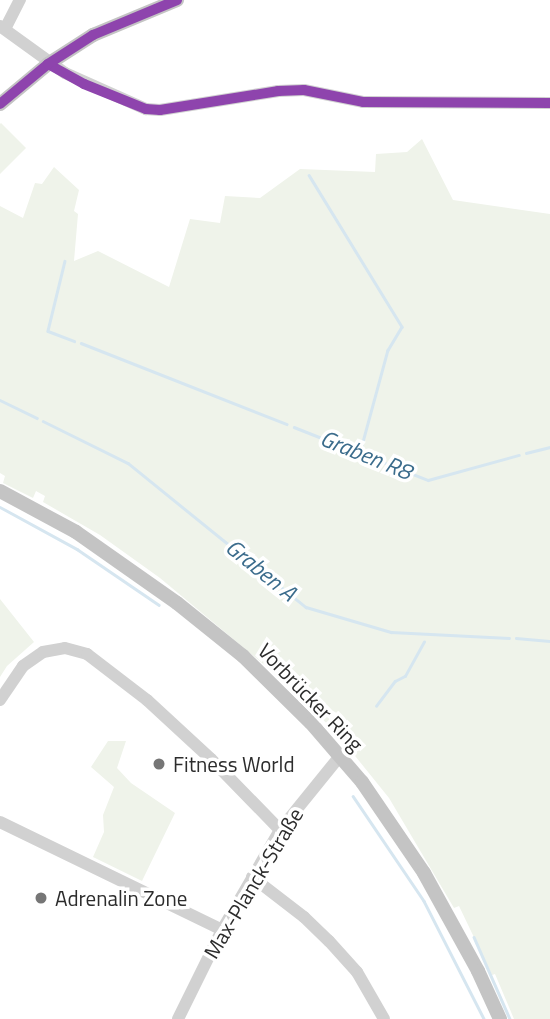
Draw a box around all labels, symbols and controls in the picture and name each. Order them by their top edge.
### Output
water label: Graben R8 [316,424,416,486]
water label: Graben A [220,533,302,607]
street label: Vorbrücker Ring [253,638,369,756]
place label: Fitness World [173,751,295,777]
marker: Fitness World [151,756,167,772]
street label: Max-Planck-Straße [198,803,308,963]
place label: Adrenalin Zone [55,885,187,911]
marker: Adrenalin Zone [33,890,49,906]

